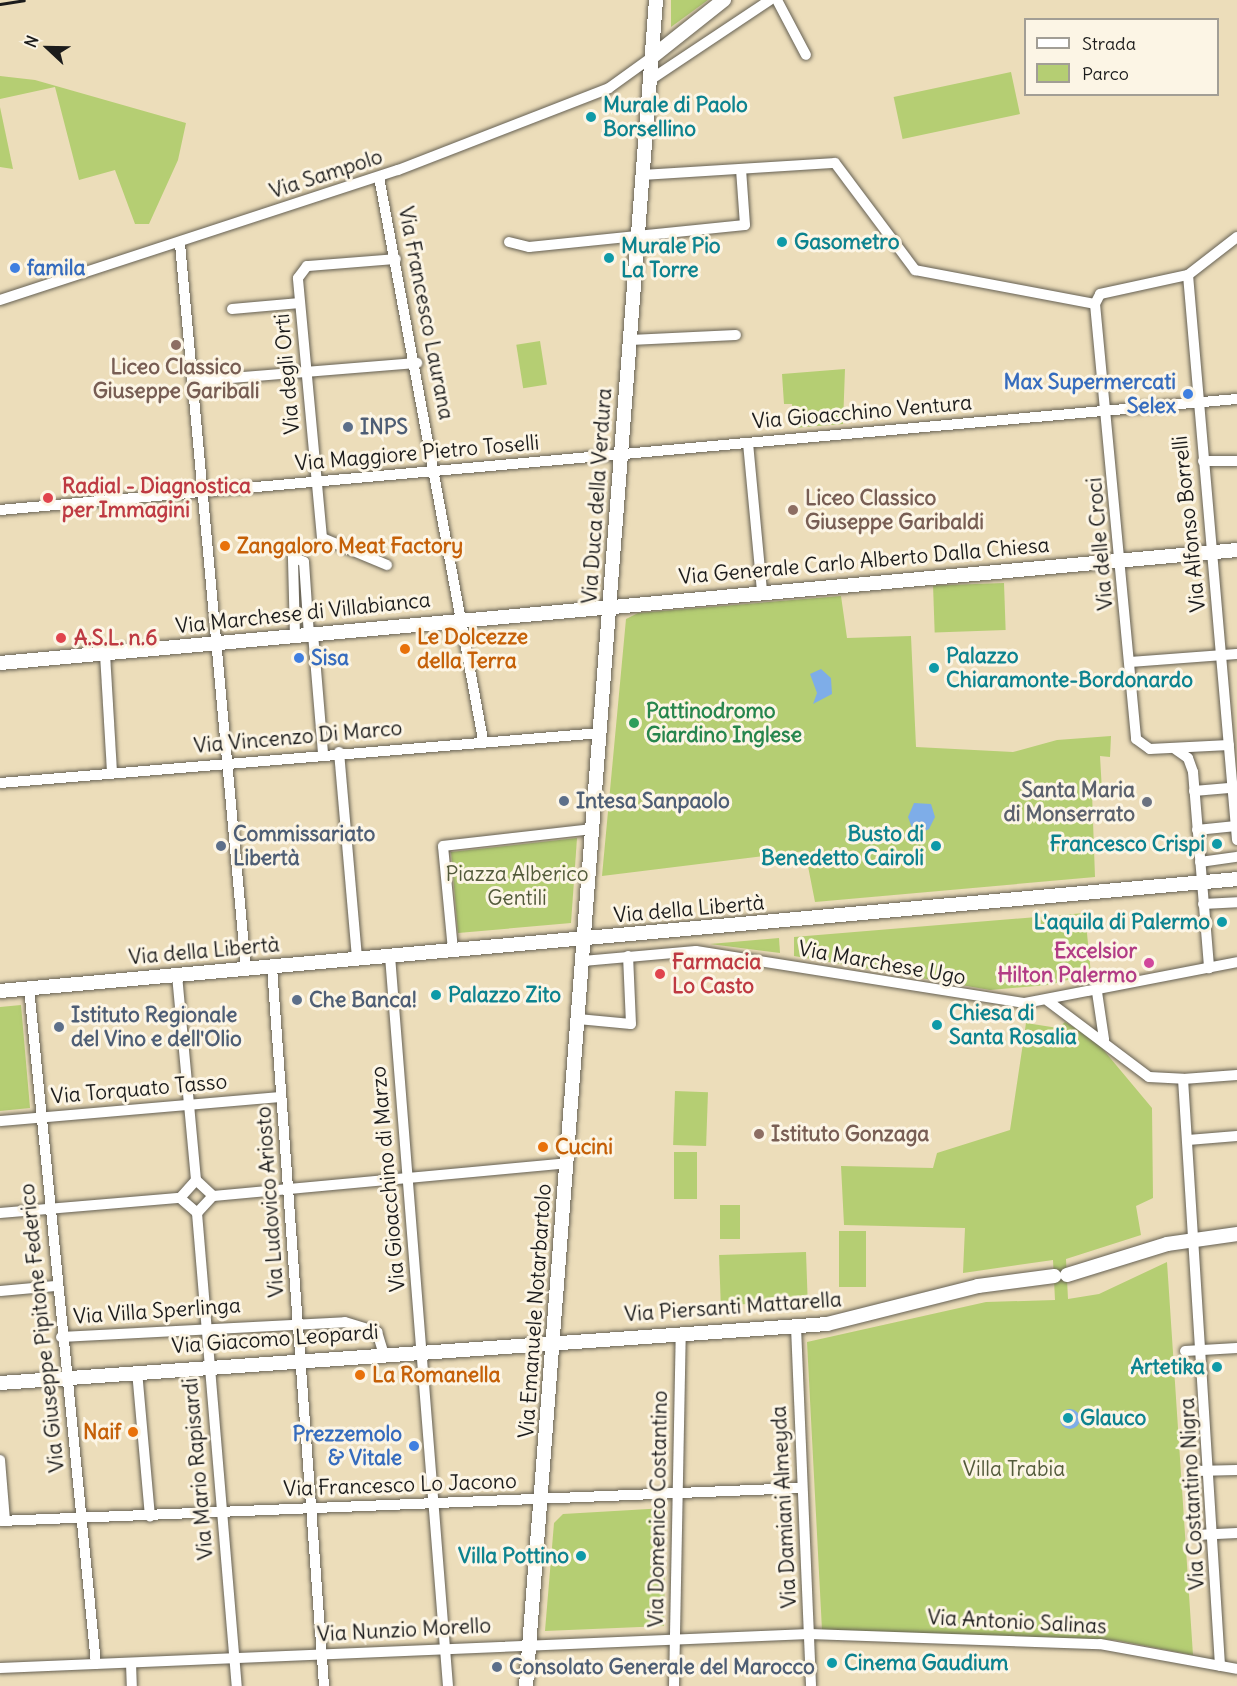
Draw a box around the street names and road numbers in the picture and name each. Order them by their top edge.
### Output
street label: Via Sampolo [266,144,386,204]
street label: Via Francesco Laurana [393,204,459,422]
street label: Via degli Orti [269,313,305,435]
street label: Via Duca della Verdura [577,387,617,605]
street label: Via Gioacchino Ventura [751,390,973,434]
street label: Via Maggiore Pietro Toselli [294,430,540,476]
street label: Via Alfonso Borrelli [1167,434,1211,614]
street label: Via delle Croci [1082,476,1118,612]
street label: Via Generale Carlo Alberto Dalla Chiesa [678,532,1050,590]
street label: Via Marchese di Villabianca [174,587,432,639]
street label: Via Vincenzo Di Marco [193,715,403,759]
street label: Via della Libertà [612,890,766,928]
street label: Via della Libertà [127,932,281,970]
street label: Via Marchese Ugo [796,936,968,990]
street label: Via Gioacchino di Marzo [366,1065,410,1293]
street label: Via Torquato Tasso [50,1069,228,1109]
street label: Via Ludovico Ariosto [251,1106,289,1298]
street label: Via Giuseppe Pipitone Federico [14,1182,70,1474]
street label: Via Emanuele Notarbartolo [514,1183,556,1439]
street label: Via Piersanti Mattarella [623,1287,843,1327]
street label: Via Villa Sperlinga [72,1293,242,1329]
street label: Via Giacomo Leopardi [171,1319,379,1359]
street label: Via Mario Rapisardi [177,1377,219,1561]
street label: Via Domenico Costantino [643,1390,673,1628]
street label: Via Costantino Nigra [1174,1397,1210,1591]
street label: Via Damiani Almeyda [766,1405,802,1609]
street label: Via Francesco Lo Jacono [283,1468,517,1502]
street label: Via Antonio Salinas [927,1605,1107,1639]
street label: Via Nunzio Morello [316,1613,492,1647]

